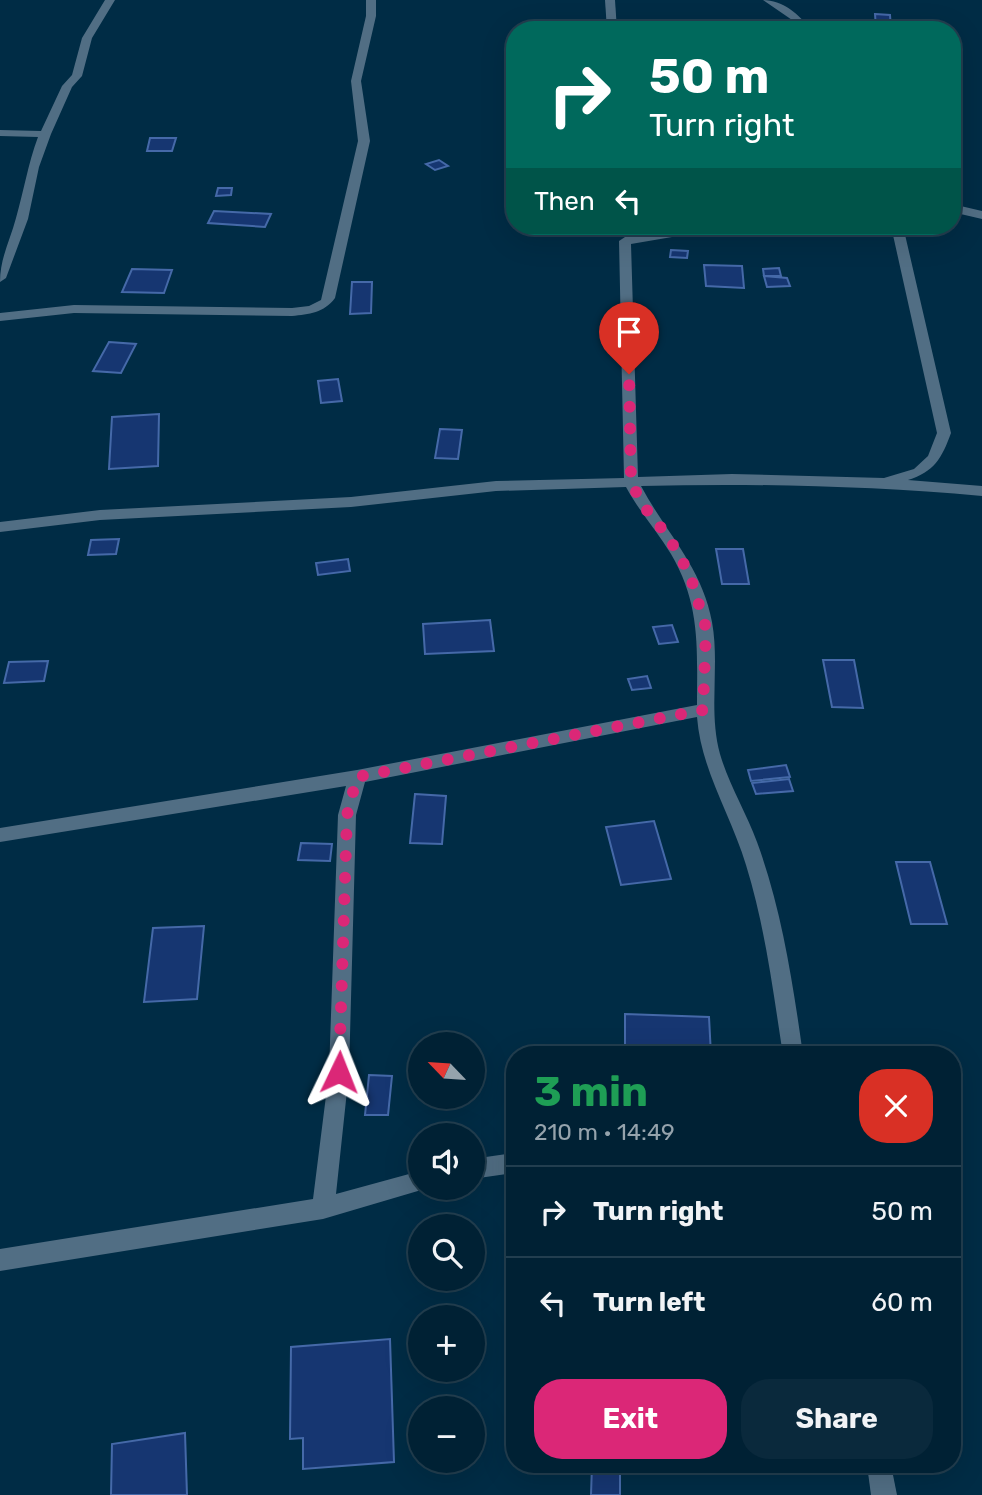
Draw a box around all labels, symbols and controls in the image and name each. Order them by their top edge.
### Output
text: 50 m [649,47,769,105]
icon: right [534,49,625,140]
text: Turn right [649,106,794,144]
icon: left [609,182,647,220]
text: Then [534,186,595,217]
pin [599,302,659,374]
icon: arrive [610,313,648,351]
north arrow [408,1032,485,1110]
map controls [408,1032,485,1473]
position arrow [302,1035,376,1109]
text: 3 min [534,1067,648,1117]
button: close [859,1069,933,1143]
text: 210 m · 14:49 [534,1118,675,1146]
button: sound [408,1123,485,1200]
icon: right [534,1193,572,1231]
text: Turn right [593,1196,723,1227]
text: 50 m [872,1196,933,1227]
button: search [408,1214,485,1291]
icon: left [534,1284,572,1322]
text: Turn left [593,1287,705,1318]
text: 60 m [871,1287,933,1318]
button: + [408,1305,485,1382]
button: Exit [534,1379,727,1459]
button: Share [741,1379,933,1459]
button: − [408,1396,485,1473]

